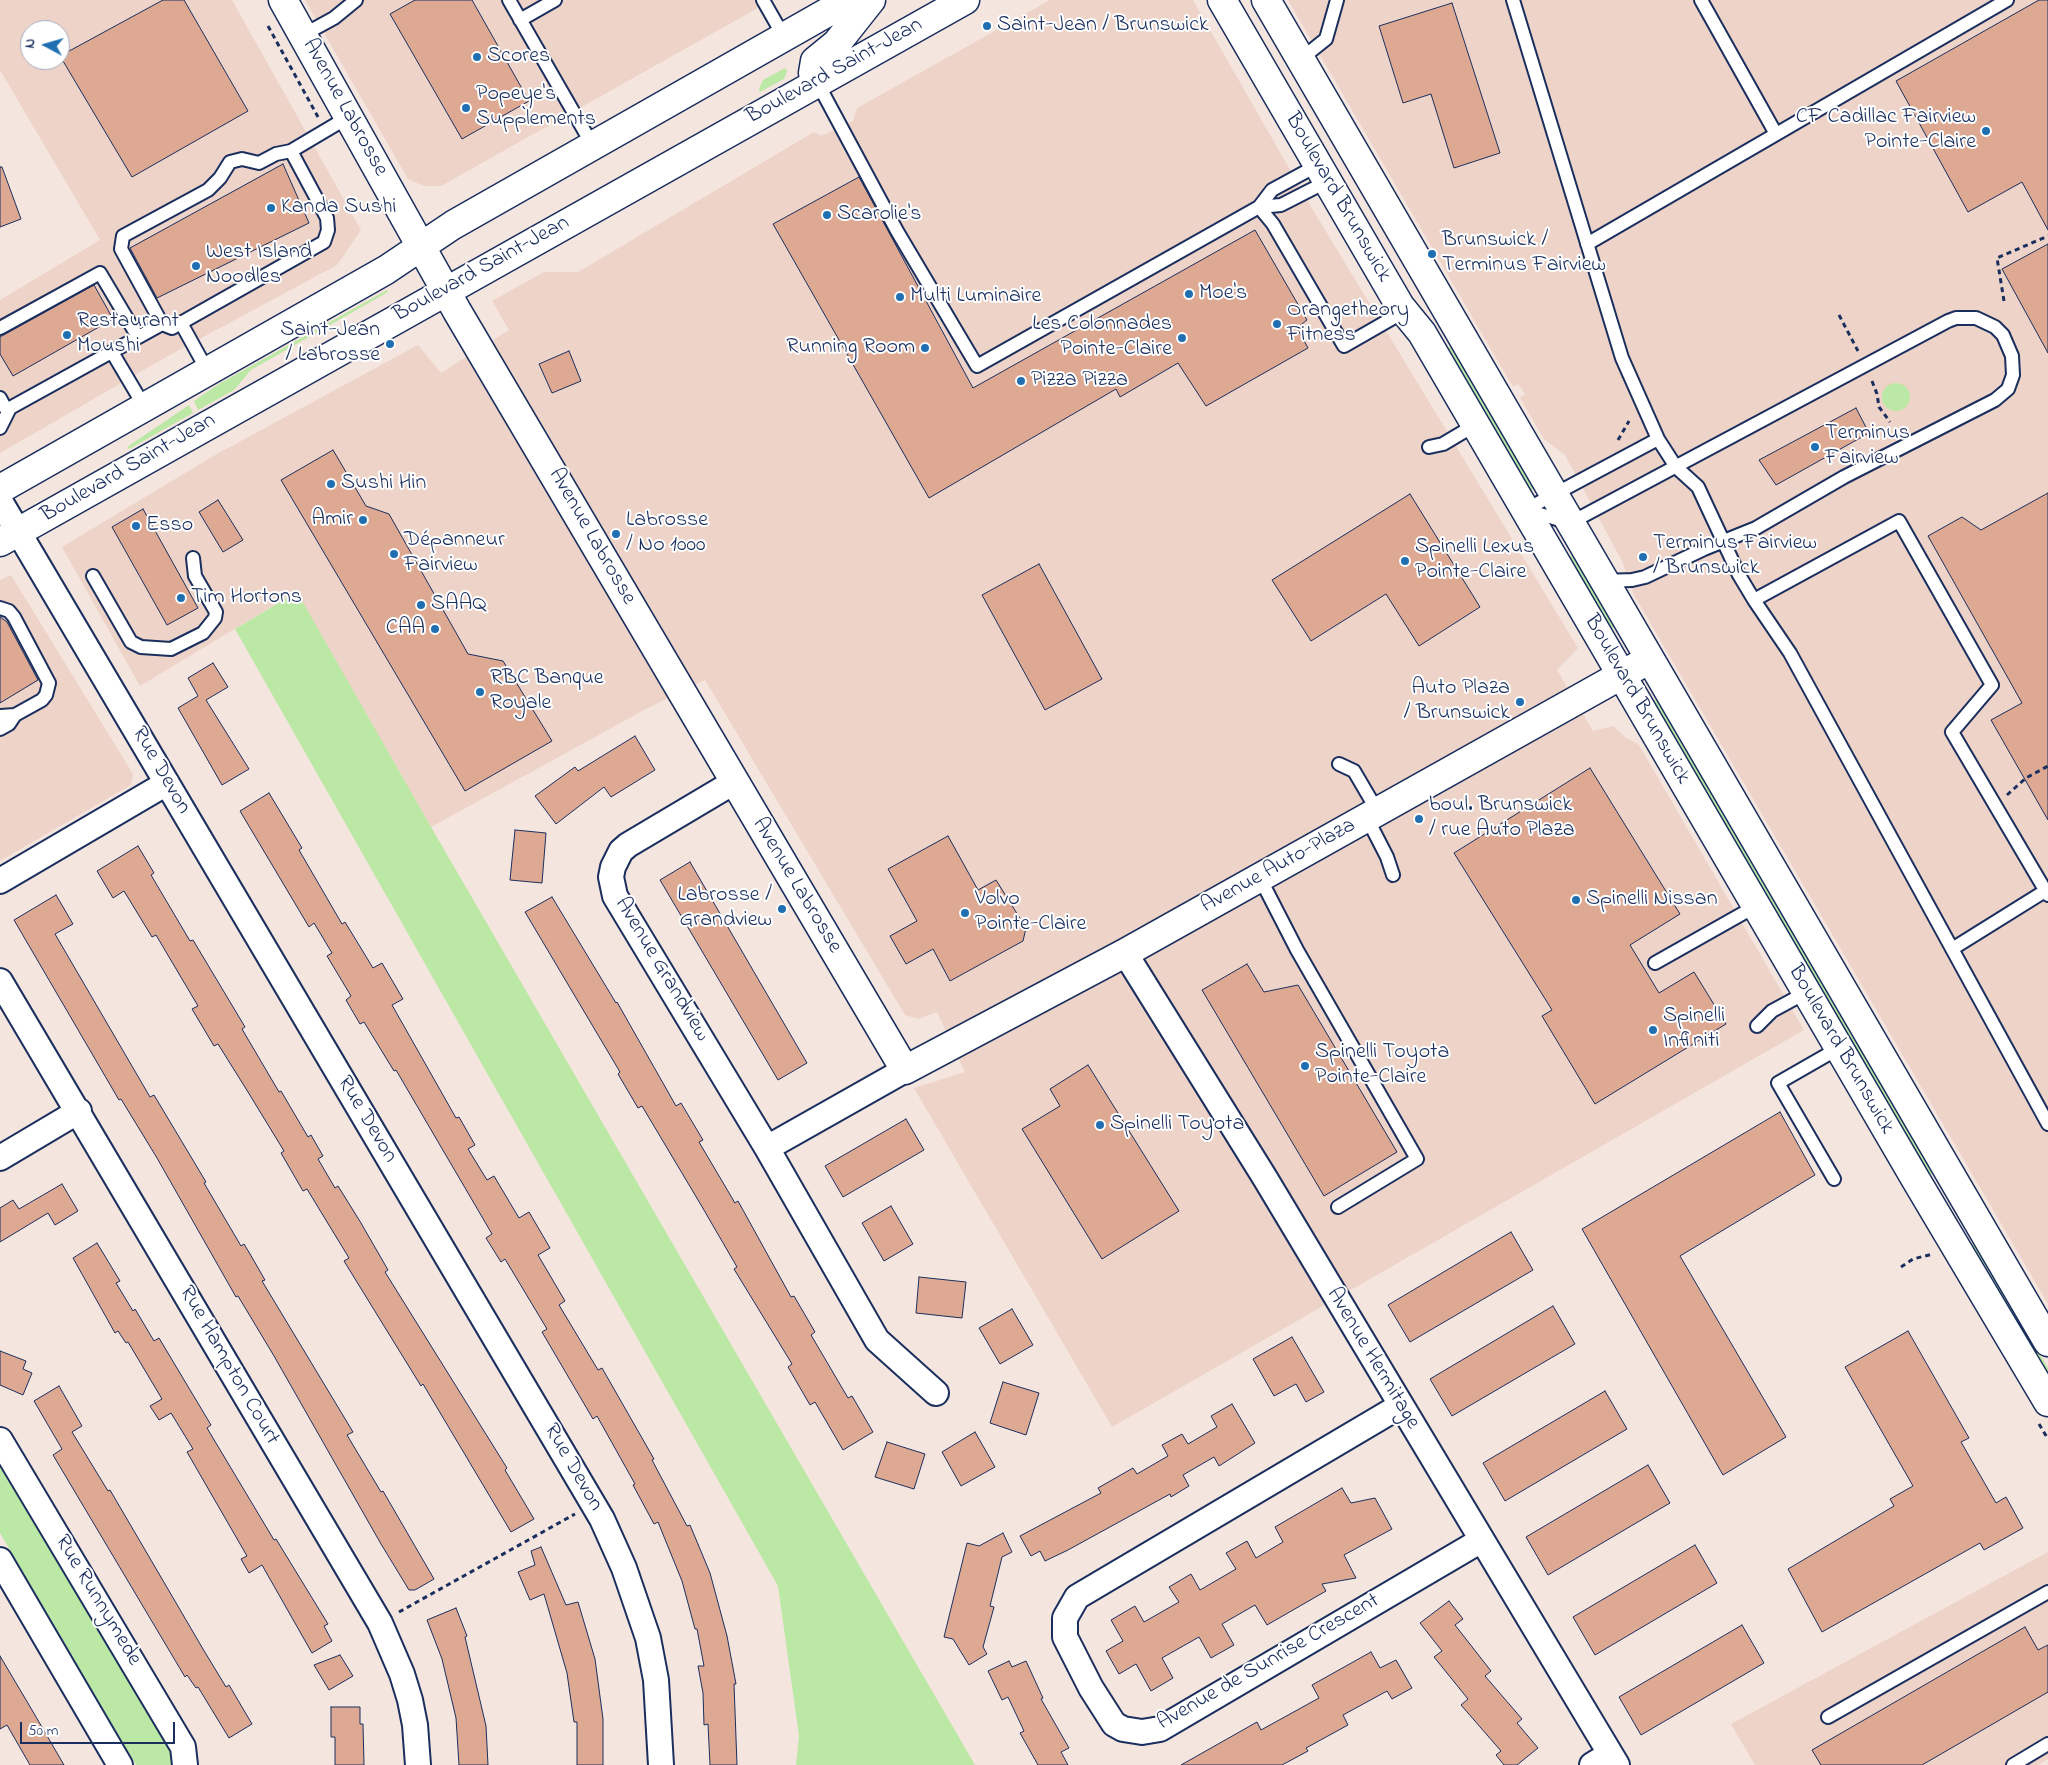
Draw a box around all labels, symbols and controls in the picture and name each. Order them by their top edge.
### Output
street label: Boulevard Saint-Jean [742,13,928,131]
place label: Saint-Jean / Brunswick [997,13,1209,39]
north arrow [20,20,70,70]
marker: Saint-Jean / Brunswick [981,20,993,32]
street label: Avenue Labrosse [295,35,393,181]
text: N [20,38,42,49]
place label: Scores [487,44,550,70]
marker: Scores [471,51,483,63]
place label: Popeye's Supplements [476,82,596,134]
marker: Popeye's Supplements [460,102,472,114]
place label: CF Cadillac Fairview Pointe-Claire [1796,105,1976,156]
street label: Boulevard Brunswick [1278,109,1396,287]
marker: CF Cadillac Fairview Pointe-Claire [1980,125,1992,137]
place label: Kanda Sushi [281,195,396,221]
marker: Kanda Sushi [265,202,277,214]
place label: Scarolie's [837,202,921,228]
marker: Scarolie's [821,209,833,221]
street label: Boulevard Saint-Jean [389,211,575,329]
place label: Brunswick / Terminus Fairview [1442,228,1606,280]
place label: West Island Noodles [206,240,312,292]
marker: Brunswick / Terminus Fairview [1426,248,1438,260]
marker: West Island Noodles [190,260,202,272]
place label: Moe's [1199,281,1247,307]
place label: Multi Luminaire [910,284,1041,310]
marker: Moe's [1183,288,1195,300]
marker: Multi Luminaire [894,291,906,303]
place label: Orangetheory Fitness [1287,298,1409,350]
place label: Restaurant Moushi [77,309,179,361]
place label: Les Colonnades Pointe-Claire [1032,312,1172,364]
place label: Saint-Jean / Labrosse [280,318,380,370]
marker: Orangetheory Fitness [1271,318,1283,330]
marker: Restaurant Moushi [61,329,73,341]
marker: Les Colonnades Pointe-Claire [1176,332,1188,344]
place label: Running Room [786,335,915,361]
marker: Saint-Jean / Labrosse [384,338,396,350]
marker: Running Room [919,342,931,354]
place label: Pizza Pizza [1031,368,1128,394]
marker: Pizza Pizza [1015,375,1027,387]
street label: Boulevard Saint-Jean [37,408,221,530]
place label: Terminus Fairview [1825,421,1910,472]
marker: Terminus Fairview [1809,441,1821,453]
street label: Avenue Labrosse [541,464,641,610]
place label: Sushi Hin [341,471,426,497]
marker: Sushi Hin [325,478,337,490]
place label: Amir [312,507,353,533]
place label: Labrosse / No 1000 [626,508,708,560]
place label: Esso [146,513,193,539]
marker: Amir [357,514,369,526]
marker: Esso [130,520,142,532]
place label: Dépanneur Fairview [404,528,505,580]
marker: Labrosse / No 1000 [610,528,622,540]
place label: Terminus Fairview / Brunswick [1653,531,1817,582]
place label: Spinelli Lexus Pointe-Claire [1415,535,1534,586]
marker: Dépanneur Fairview [388,548,400,560]
marker: Terminus Fairview / Brunswick [1637,551,1649,563]
marker: Spinelli Lexus Pointe-Claire [1399,555,1411,567]
place label: Tim Hortons [191,585,302,611]
marker: Tim Hortons [175,592,187,604]
place label: SAAQ [431,592,486,618]
marker: SAAQ [415,599,427,611]
street label: Boulevard Brunswick [1577,611,1695,789]
place label: CAA [386,616,425,642]
marker: CAA [429,623,441,635]
place label: RBC Banque Royale [490,666,604,718]
place label: Auto Plaza / Brunswick [1404,676,1510,728]
marker: RBC Banque Royale [474,686,486,698]
marker: Auto Plaza / Brunswick [1514,696,1526,708]
street label: Rue Devon [124,722,196,820]
place label: boul. Brunswick / rue Auto Plaza [1429,793,1575,844]
street label: Avenue Labrosse [745,813,847,959]
marker: boul. Brunswick / rue Auto Plaza [1413,813,1425,825]
street label: Avenue Auto-Plaza [1197,814,1361,920]
place label: Labrosse / Grandview [678,883,772,934]
place label: Volvo Pointe-Claire [975,887,1086,938]
place label: Spinelli Nissan [1586,887,1718,913]
street label: Avenue Grandview [608,893,714,1047]
marker: Spinelli Nissan [1570,894,1582,906]
marker: Labrosse / Grandview [776,903,788,915]
marker: Volvo Pointe-Claire [959,907,971,919]
street label: Boulevard Brunswick [1781,961,1899,1139]
place label: Spinelli Infiniti [1663,1004,1725,1056]
marker: Spinelli Infiniti [1647,1024,1659,1036]
place label: Spinelli Toyota Pointe-Claire [1315,1040,1449,1092]
marker: Spinelli Toyota Pointe-Claire [1299,1060,1311,1072]
street label: Rue Devon [330,1072,402,1168]
place label: Spinelli Toyota [1110,1112,1244,1138]
marker: Spinelli Toyota [1094,1119,1106,1131]
street label: Rue Hampton Court [172,1282,284,1450]
street label: Avenue Hermitage [1319,1283,1425,1435]
street label: Rue Devon [536,1419,608,1517]
street label: Rue Runnymede [48,1531,146,1671]
street label: Avenue de Sunrise Crescent [1153,1589,1385,1737]
scale bar [22,1712,178,1744]
text: 50 m [28,1720,58,1742]

